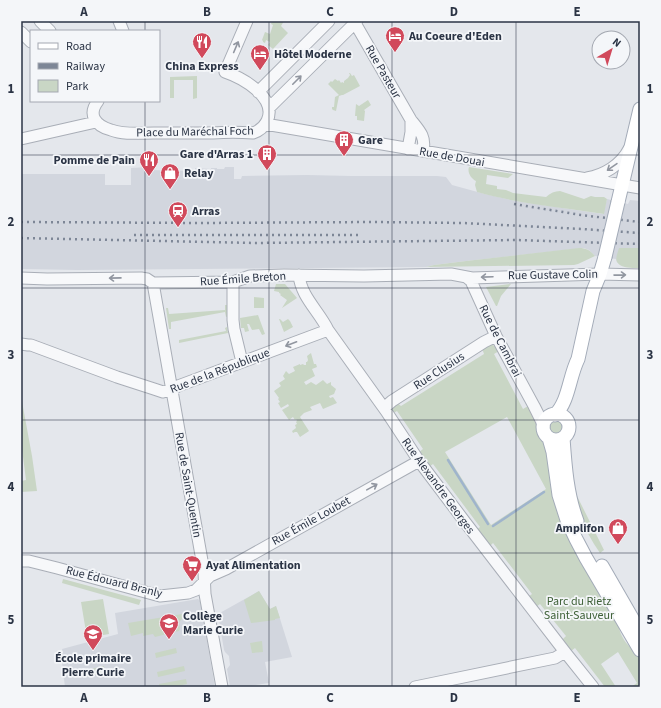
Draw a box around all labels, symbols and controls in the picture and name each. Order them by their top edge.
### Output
text: A [79,3,88,21]
text: B [203,3,211,21]
text: C [326,3,334,21]
text: D [450,3,458,21]
text: E [573,3,581,21]
hotel icon: Au Coeure d'Eden [384,25,406,53]
place label: Au Coeure d'Eden [408,28,502,45]
legend [30,30,160,102]
north arrow [591,30,631,70]
restaurant icon: China Express [191,31,213,59]
text: N [609,34,624,51]
text: Road [66,38,92,55]
one-way arrow [233,41,240,53]
street label: Rue Pasteur [361,42,406,103]
hotel icon: Hôtel Moderne [249,43,271,71]
place label: Hôtel Moderne [274,46,352,63]
text: Railway [66,58,105,75]
place label: China Express [165,58,239,75]
one-way arrow [292,75,302,85]
text: Park [66,78,88,95]
text: 1 [8,80,15,98]
text: 1 [647,80,654,98]
street label: Place du Maréchal Foch [136,122,254,142]
building icon: Gare [333,129,355,157]
place label: Gare [358,132,383,149]
building icon: Gare d'Arras 1 [256,143,278,171]
street label: Rue de Douai [418,143,486,171]
place label: Gare d'Arras 1 [180,146,253,163]
restaurant icon: Pomme de Pain [138,149,160,177]
place label: Pomme de Pain [54,152,135,169]
shop icon: Relay [159,162,181,190]
one-way arrow [607,163,618,171]
place label: Relay [184,165,214,182]
station icon: Arras [167,200,189,228]
place label: Arras [191,203,220,220]
text: 2 [8,213,15,231]
text: 2 [647,213,654,231]
street label: Rue Gustave Colin [508,266,598,284]
street label: Rue Émile Breton [199,268,287,290]
one-way arrow [613,271,626,279]
one-way arrow [481,273,494,281]
one-way arrow [109,274,122,282]
street label: Rue de Cambrai [474,302,526,380]
one-way arrow [285,340,297,348]
street label: Rue de la République [168,344,273,398]
text: 3 [8,346,15,364]
text: 3 [647,346,654,364]
street label: Rue Clusius [410,348,468,394]
street label: Rue de Saint-Quentin [170,431,206,539]
street label: Rue Alexandre Georges [397,435,479,537]
text: 4 [8,478,15,496]
text: 4 [647,478,654,496]
one-way arrow [366,482,378,490]
street label: Rue Émile Loubet [269,492,353,550]
shop icon: Amplifon [607,517,629,545]
place label: Amplifon [555,520,604,537]
supermarket icon: Ayat Alimentation [181,554,203,582]
place label: Ayat Alimentation [205,557,301,574]
street label: Rue Édouard Branly [64,562,164,602]
park label: Parc du Rietz Saint-Sauveur [544,593,615,624]
place label: Collège Marie Curie [183,608,243,639]
text: 5 [8,611,15,629]
text: 5 [647,611,654,629]
school or university icon: Collège Marie Curie [158,612,180,640]
school or university icon: École primaire Pierre Curie [82,623,104,651]
place label: École primaire Pierre Curie [55,650,131,681]
text: A [79,689,88,707]
text: B [203,689,211,707]
text: C [326,689,334,707]
text: D [450,689,458,707]
text: E [573,689,581,707]

